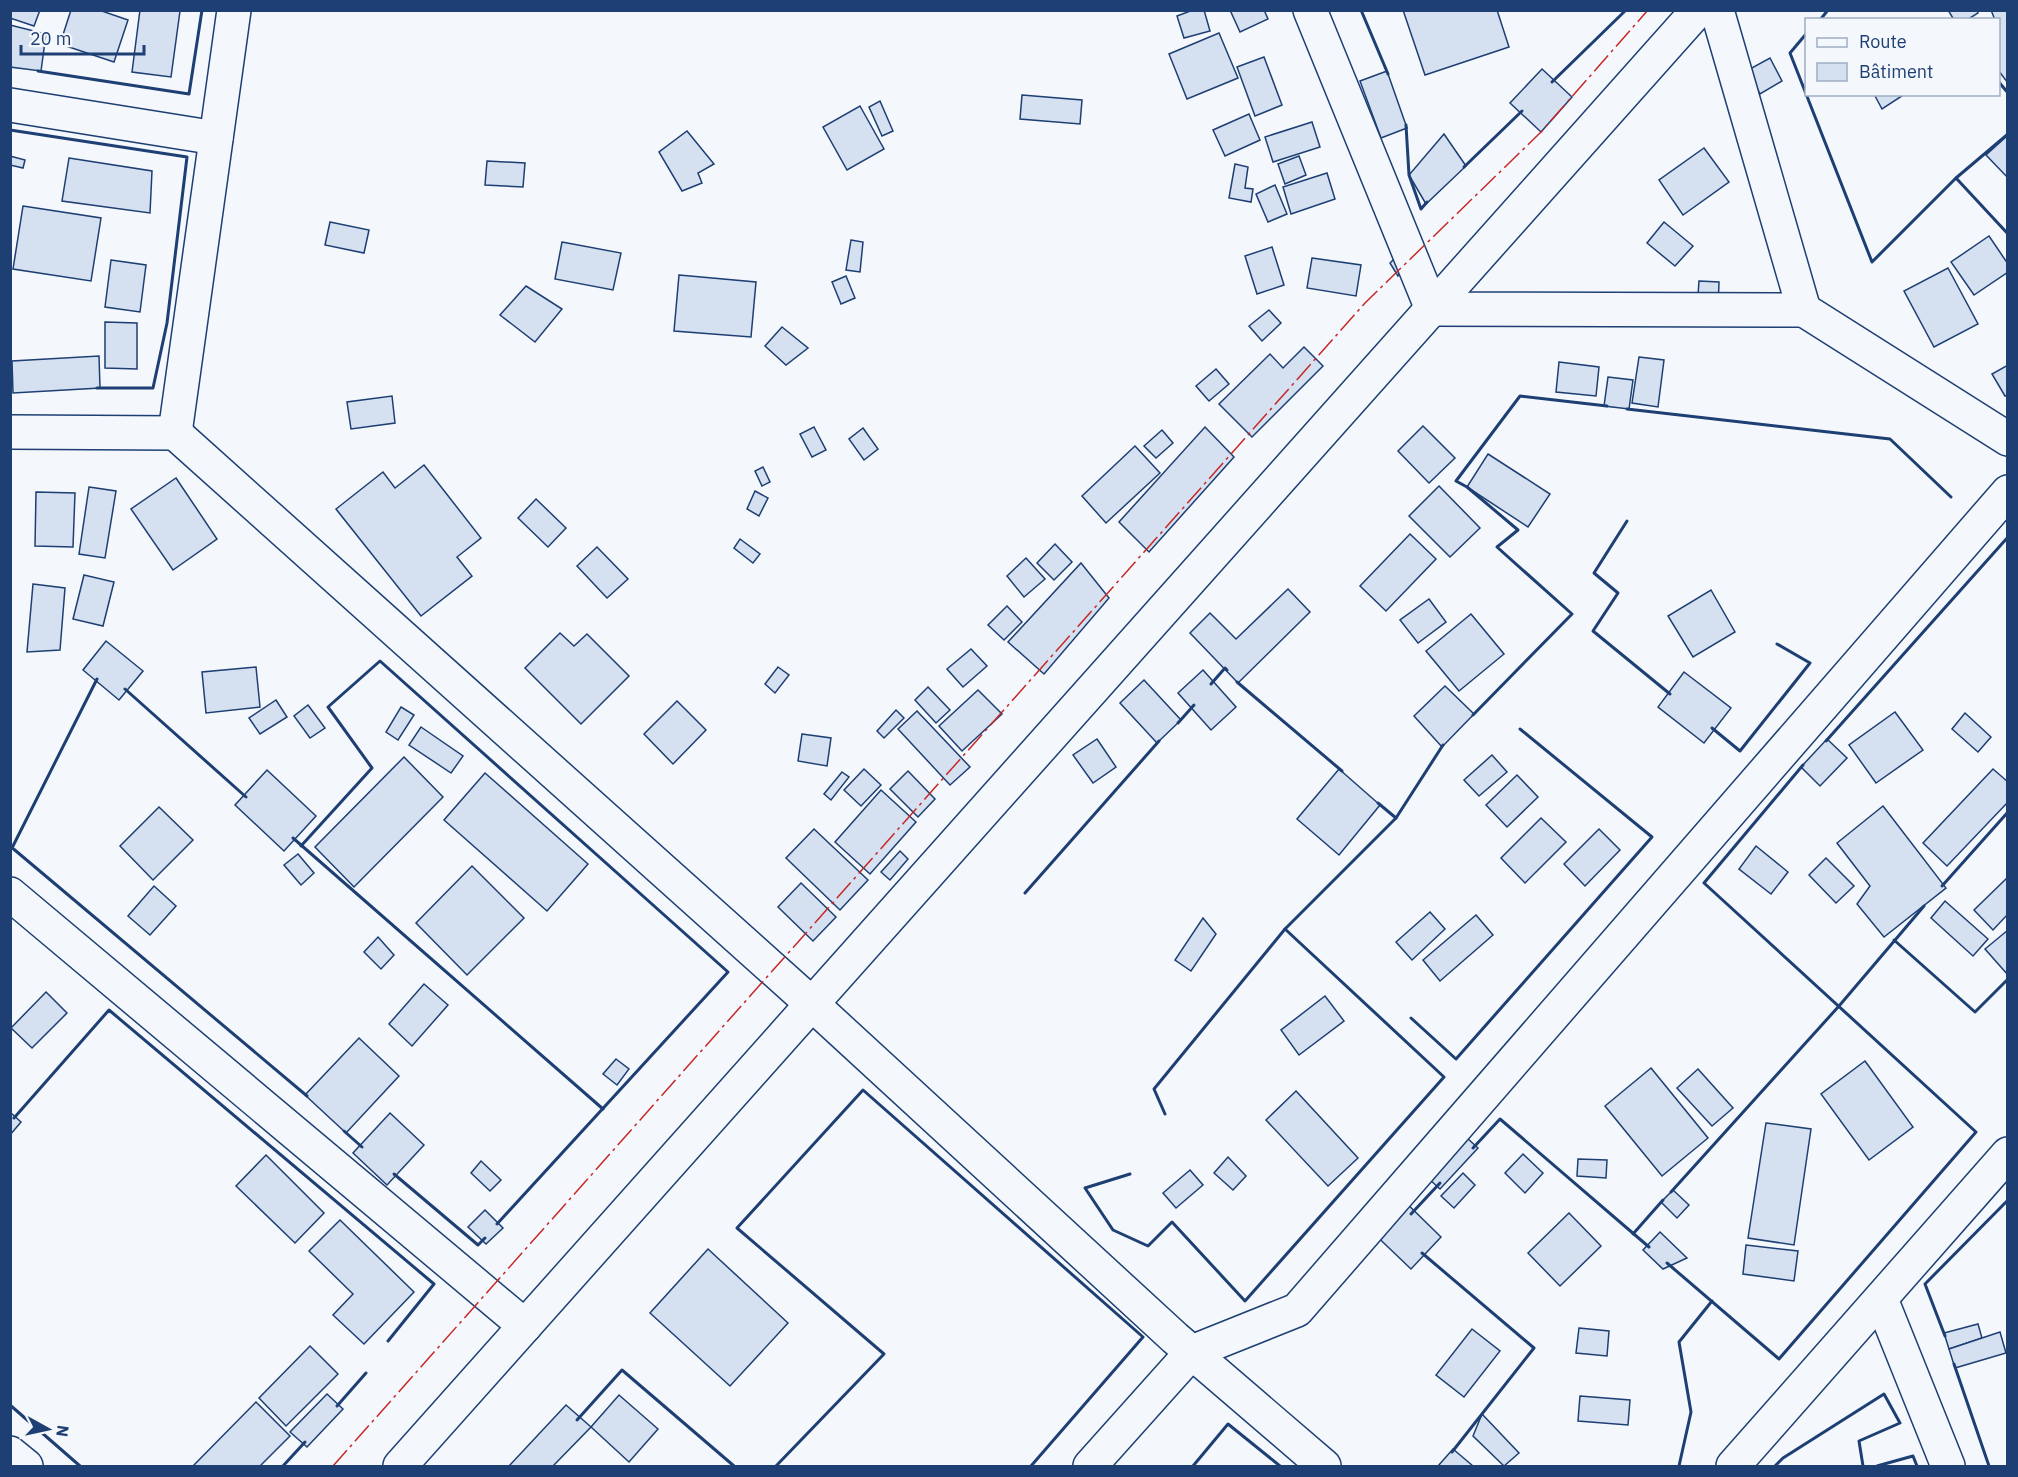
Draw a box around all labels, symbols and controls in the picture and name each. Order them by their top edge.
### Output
scale bar [21,18,144,56]
legend [1805,18,2000,96]
text: 20 m [30,27,72,50]
text: Route [1859,30,1907,53]
text: Bâtiment [1859,60,1933,83]
north arrow [18,1399,78,1459]
text: N [52,1424,74,1438]

